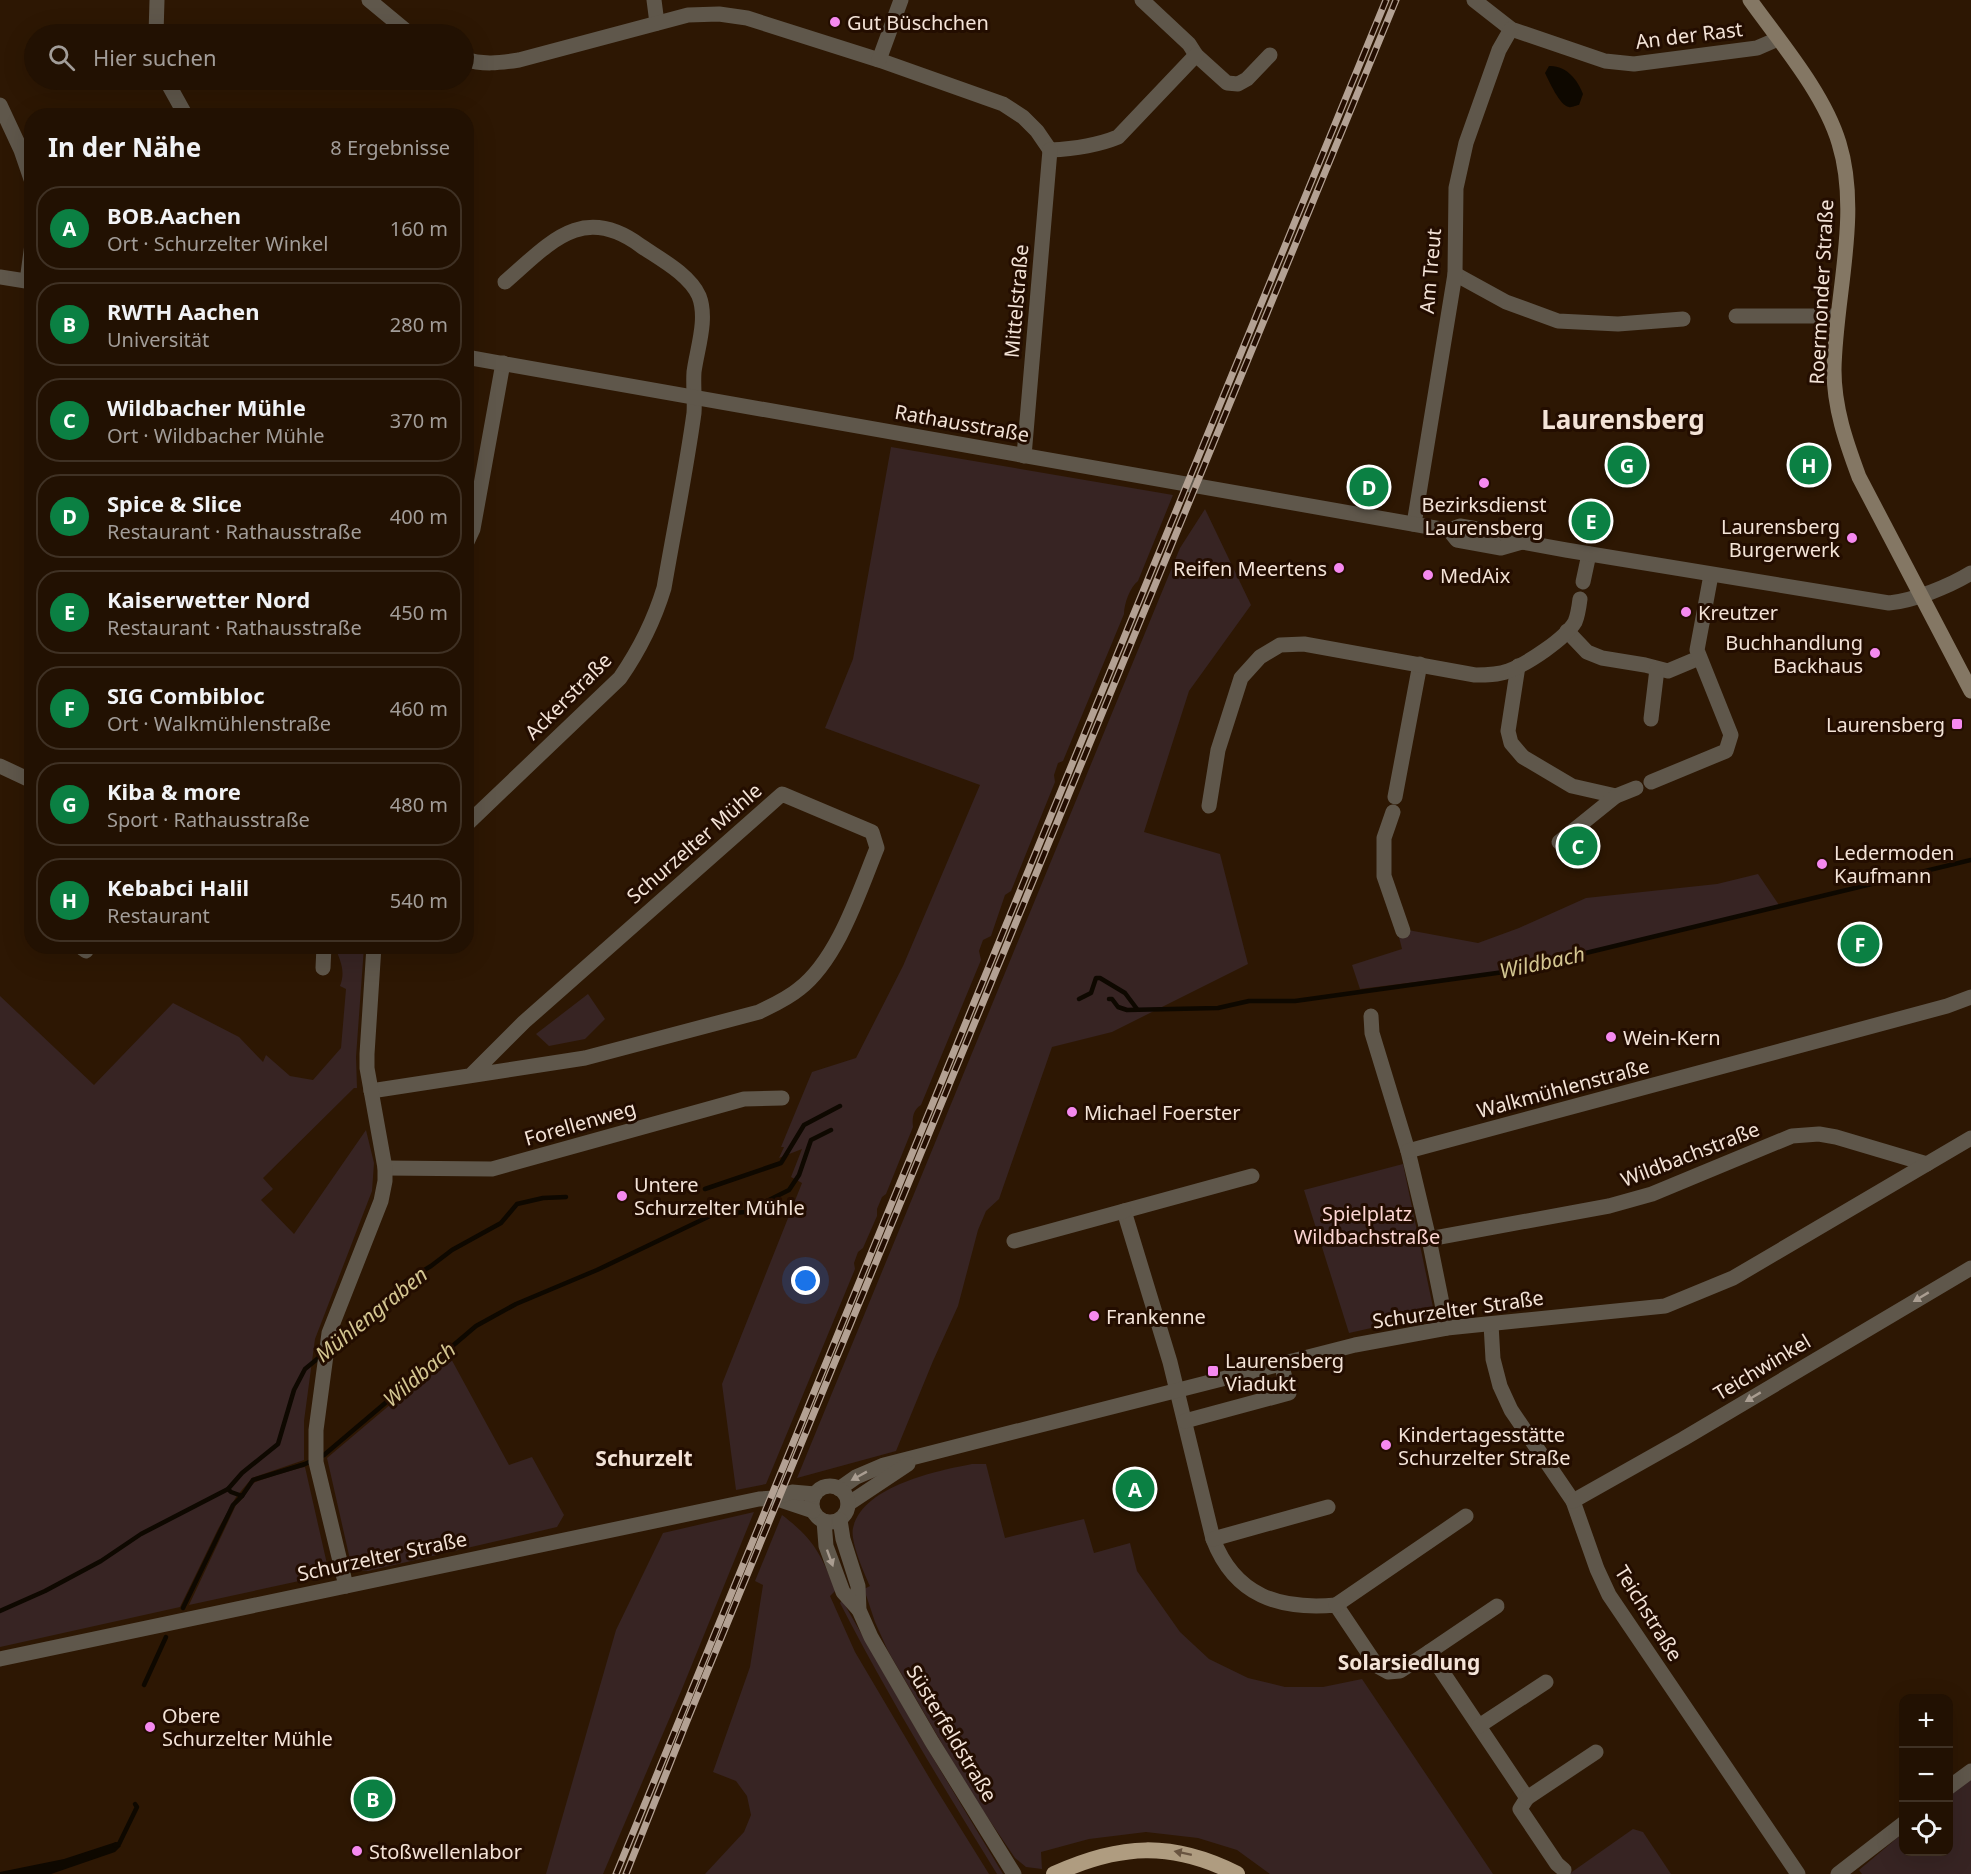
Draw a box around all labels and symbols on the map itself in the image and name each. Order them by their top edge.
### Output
place label: Gut Büschchen [847,9,989,36]
marker: Gut Büschchen [828,15,842,29]
street label: An der Rast [1634,15,1744,55]
street label: Roermonder Straße [1803,199,1839,385]
street label: Am Treut [1413,227,1447,315]
street label: Mittelstraße [998,243,1034,359]
street label: Rathausstraße [893,398,1031,448]
district label: Laurensberg [1541,401,1705,437]
pin: G [1608,442,1646,488]
pin: H [1790,442,1828,488]
pin: D [1350,464,1388,510]
marker: Bezirksdienst Laurensberg [1477,476,1491,490]
place label: Bezirksdienst Laurensberg [1421,491,1547,541]
pin: E [1572,498,1610,544]
place label: Laurensberg Burgerwerk [1721,513,1840,563]
marker: Laurensberg Burgerwerk [1845,531,1859,545]
place label: Reifen Meertens [1173,555,1327,582]
marker: Reifen Meertens [1332,561,1346,575]
place label: MedAix [1440,562,1511,589]
marker: MedAix [1421,568,1435,582]
place label: Kreutzer [1698,599,1778,626]
marker: Kreutzer [1679,605,1693,619]
place label: Buchhandlung Backhaus [1725,629,1863,679]
marker: Buchhandlung Backhaus [1868,646,1882,660]
street label: Ackerstraße [519,647,617,745]
place label: Laurensberg [1826,711,1945,738]
marker: Laurensberg [1950,717,1964,731]
street label: Schurzelter Mühle [621,777,767,909]
pin: C [1558,824,1598,868]
place label: Ledermoden Kaufmann [1834,839,1954,889]
marker: Ledermoden Kaufmann [1815,857,1829,871]
pin: F [1840,922,1880,966]
water label: Wildbach [1497,939,1587,985]
place label: Wein-Kern [1623,1024,1721,1051]
marker: Wein-Kern [1604,1030,1618,1044]
street label: Walkmühlenstraße [1474,1052,1652,1124]
street label: Forellenweg [521,1094,639,1152]
place label: Michael Foerster [1084,1099,1240,1126]
marker: Michael Foerster [1065,1105,1079,1119]
street label: Wildbachstraße [1617,1115,1763,1193]
place label: Untere Schurzelter Mühle [634,1171,805,1221]
marker: Untere Schurzelter Mühle [615,1189,629,1203]
park label: Spielplatz Wildbachstraße [1294,1200,1440,1250]
water label: Mühlengraben [309,1260,433,1368]
your location [791,1266,820,1295]
street label: Schurzelter Straße [1371,1284,1545,1334]
one-way arrow [1913,1292,1929,1303]
place label: Frankenne [1106,1303,1206,1330]
marker: Frankenne [1087,1309,1101,1323]
street label: Teichwinkel [1709,1327,1815,1407]
water label: Wildbach [377,1335,461,1413]
place label: Laurensberg Viadukt [1225,1347,1344,1397]
marker: Laurensberg Viadukt [1206,1364,1220,1378]
one-way arrow [1745,1392,1761,1403]
place label: Kindertagesstätte Schurzelter Straße [1398,1421,1571,1471]
marker: Kindertagesstätte Schurzelter Straße [1379,1438,1393,1452]
district label: Schurzelt [595,1444,693,1472]
pin: A [1116,1466,1154,1512]
one-way arrow [851,1471,867,1482]
street label: Schurzelter Straße [295,1525,469,1587]
one-way arrow [826,1549,836,1567]
street label: Teichstraße [1609,1560,1689,1666]
district label: Solarsiedlung [1338,1648,1480,1676]
street label: Süsterfeldstraße [900,1660,1004,1806]
place label: Obere Schurzelter Mühle [162,1702,333,1752]
marker: Obere Schurzelter Mühle [143,1720,157,1734]
pin: B [354,1776,392,1822]
place label: Stoßwellenlabor [369,1838,522,1865]
marker: Stoßwellenlabor [350,1844,364,1858]
one-way arrow [1173,1848,1192,1858]

